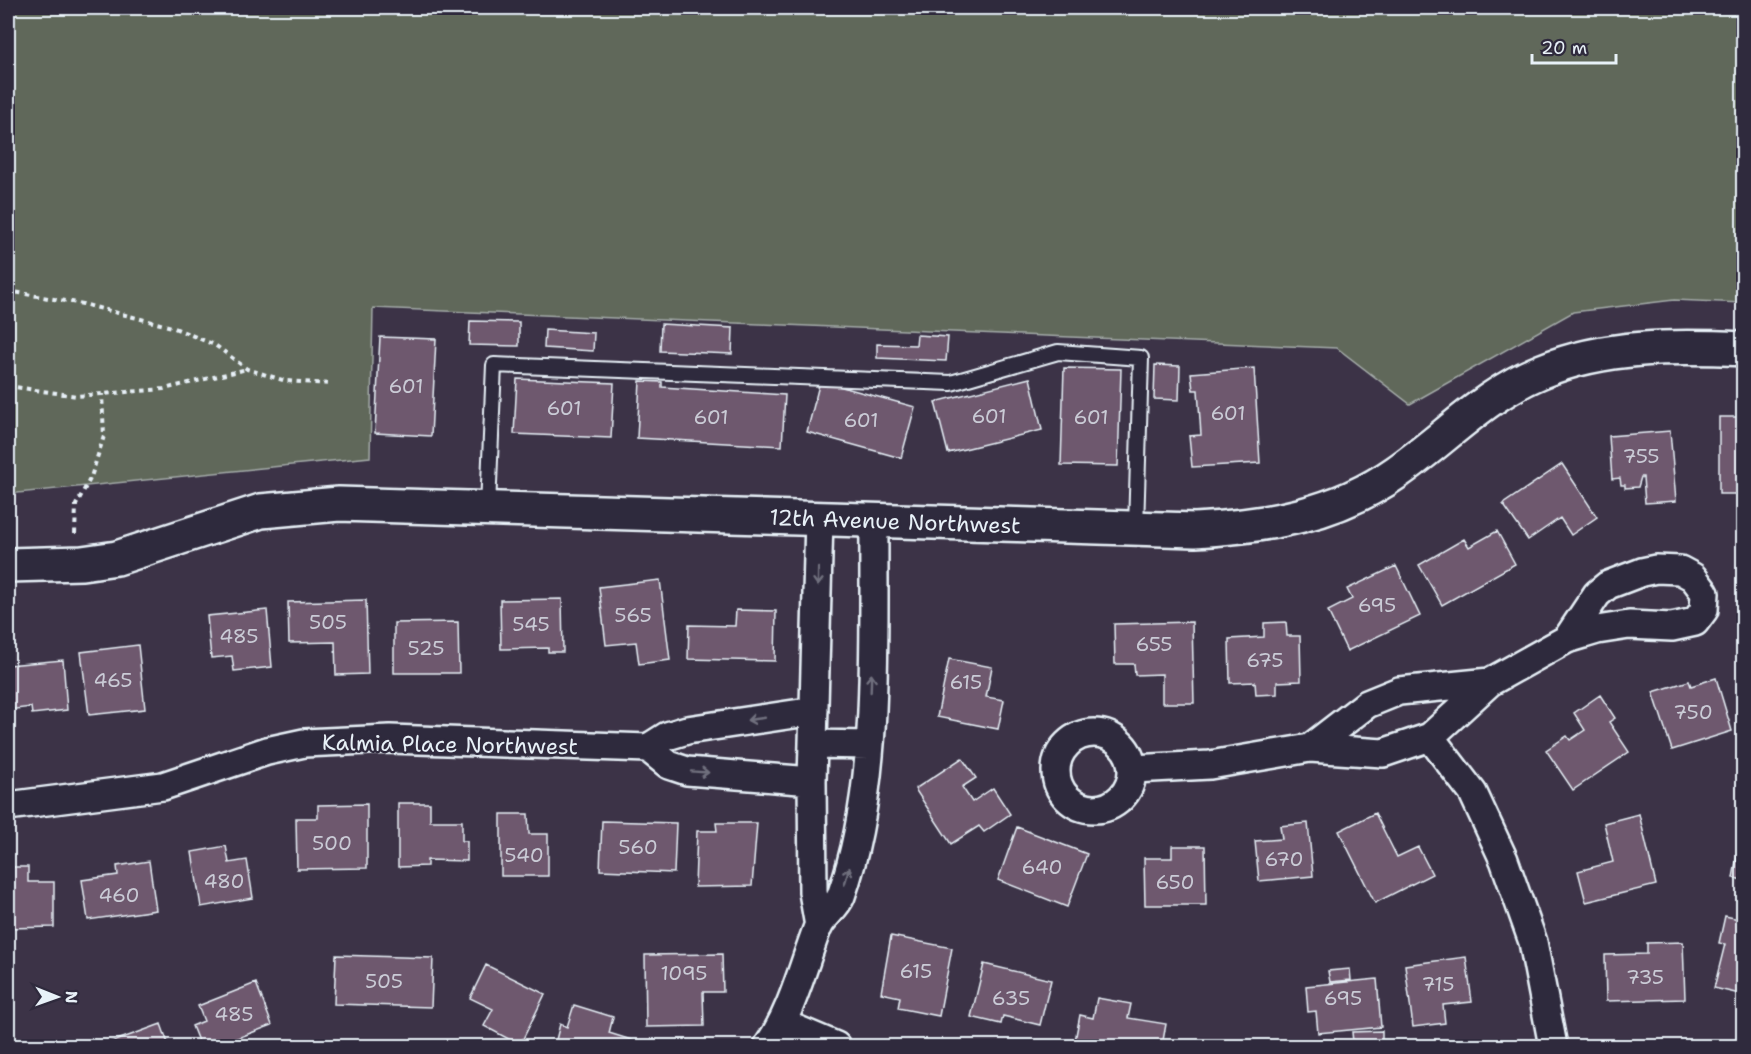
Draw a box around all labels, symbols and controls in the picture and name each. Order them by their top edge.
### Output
scale bar [1532,27,1616,65]
text: 20 m [1541,36,1587,60]
house number: 601 [388,373,424,399]
house number: 601 [546,395,582,421]
house number: 601 [1210,400,1246,426]
house number: 601 [971,403,1007,429]
house number: 601 [693,404,729,430]
house number: 601 [1073,404,1109,430]
house number: 601 [843,407,879,433]
house number: 755 [1622,443,1660,469]
street label: 12th Avenue Northwest [769,503,1021,540]
one-way arrow [812,566,824,586]
house number: 695 [1358,592,1396,618]
house number: 565 [614,602,652,628]
house number: 505 [309,609,347,635]
house number: 545 [512,611,550,637]
house number: 485 [219,623,259,649]
house number: 655 [1136,631,1173,657]
house number: 525 [407,635,445,661]
house number: 675 [1246,647,1284,673]
house number: 465 [93,667,133,693]
house number: 615 [950,669,982,695]
one-way arrow [866,673,877,693]
house number: 750 [1673,699,1713,725]
one-way arrow [747,713,766,724]
street label: Kalmia Place Northwest [322,728,578,761]
one-way arrow [689,767,709,778]
house number: 500 [312,830,352,856]
house number: 560 [618,834,658,860]
house number: 540 [504,842,544,868]
house number: 670 [1264,846,1304,872]
house number: 640 [1021,854,1063,880]
one-way arrow [842,867,853,886]
house number: 480 [203,868,245,894]
house number: 650 [1155,869,1195,895]
house number: 460 [98,882,140,908]
house number: 615 [900,958,932,984]
house number: 1095 [660,960,708,986]
house number: 735 [1626,964,1664,990]
north arrow [27,967,87,1027]
house number: 505 [365,968,403,994]
house number: 715 [1421,971,1455,997]
house number: 635 [992,985,1030,1011]
house number: 695 [1324,985,1362,1011]
text: N [61,991,82,1004]
house number: 485 [214,1001,254,1027]

